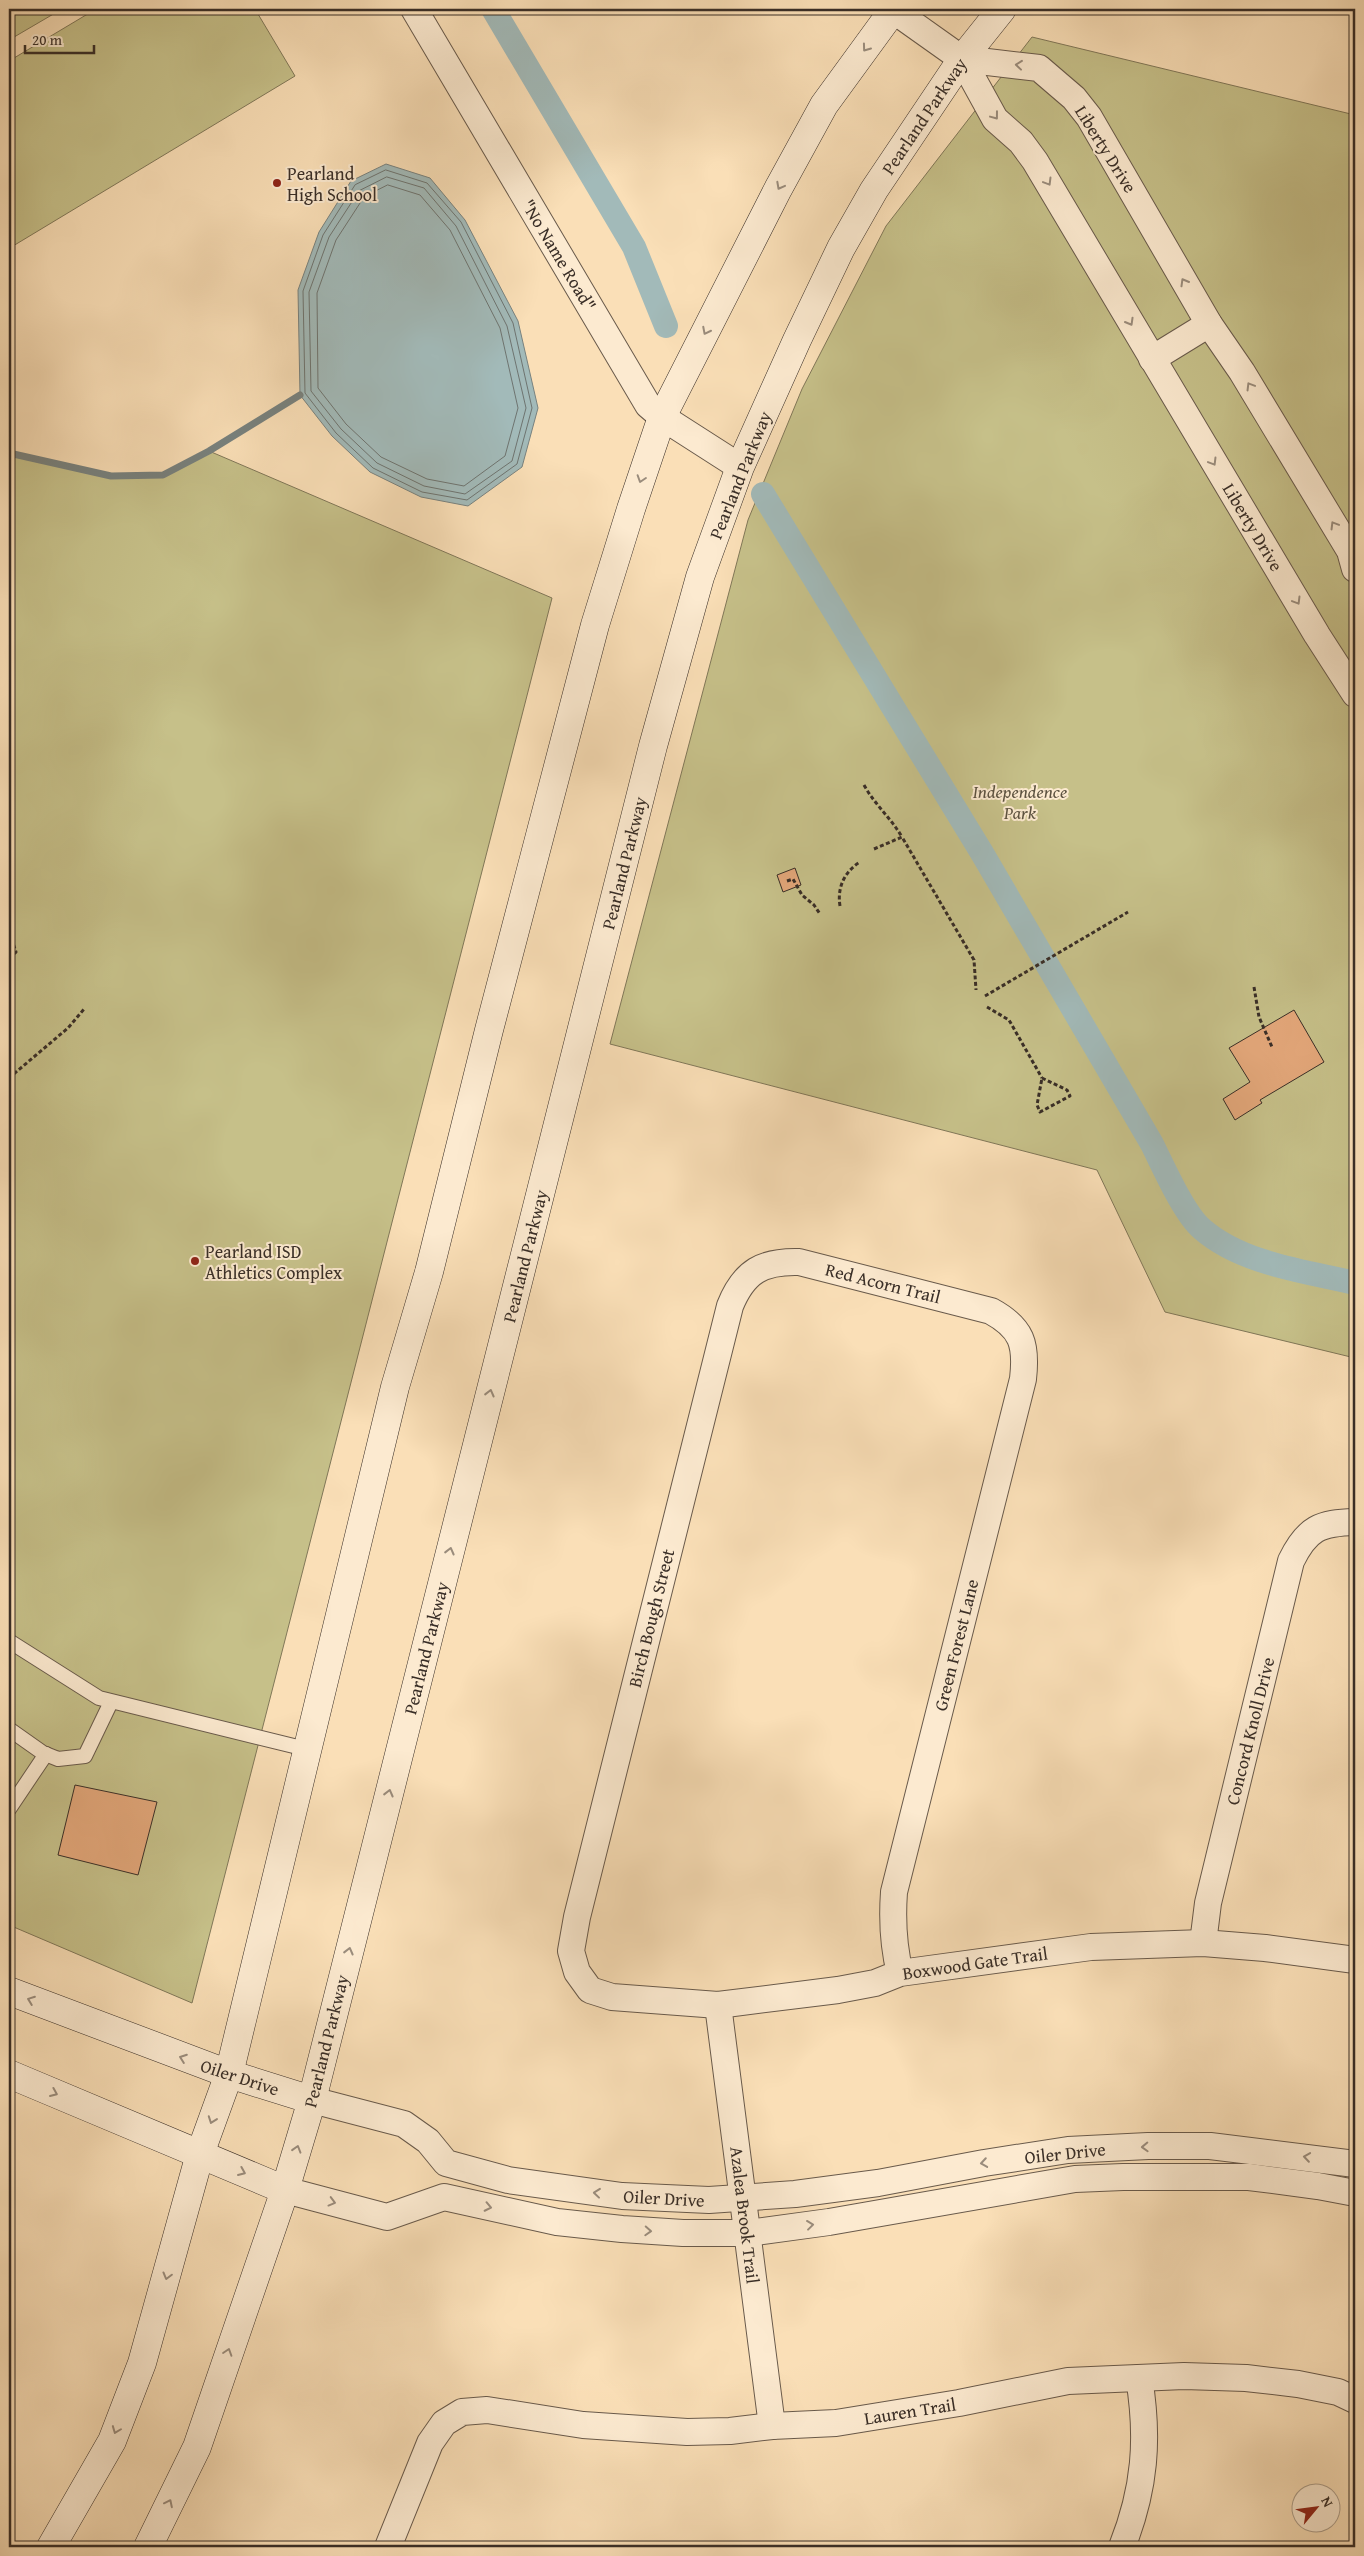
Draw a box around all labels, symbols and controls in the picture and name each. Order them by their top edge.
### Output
scale bar [25,22,94,54]
text: 20 m [32,29,63,50]
one-way arrow [863,42,871,51]
street label: Pearland Parkway [875,52,973,180]
one-way arrow [1015,60,1023,71]
street label: Liberty Drive [1068,100,1144,198]
one-way arrow [989,111,998,120]
place label: Pearland High School [287,160,377,208]
one-way arrow [1042,176,1052,185]
marker: Pearland High School [271,177,283,189]
one-way arrow [776,181,786,190]
street label: "No Name Road" [515,194,603,316]
one-way arrow [1181,278,1191,287]
one-way arrow [1124,317,1134,326]
one-way arrow [702,326,712,335]
one-way arrow [1247,382,1257,391]
street label: Pearland Parkway [702,407,778,543]
one-way arrow [1207,456,1217,465]
one-way arrow [637,474,647,483]
street label: Liberty Drive [1216,478,1290,576]
one-way arrow [1330,522,1340,531]
one-way arrow [1290,596,1300,605]
park label: Independence Park [973,778,1067,826]
street label: Pearland Parkway [594,794,654,932]
street label: Pearland Parkway [495,1187,555,1325]
place label: Pearland ISD Athletics Complex [205,1238,343,1286]
marker: Pearland ISD Athletics Complex [189,1255,201,1267]
street label: Red Acorn Trail [823,1256,943,1310]
one-way arrow [484,1389,495,1398]
street label: Birch Bough Street [621,1545,681,1690]
one-way arrow [444,1546,455,1555]
street label: Green Forest Lane [927,1576,985,1714]
street label: Pearland Parkway [396,1579,456,1717]
street label: Concord Knoll Drive [1219,1654,1281,1808]
one-way arrow [383,1789,394,1798]
street label: Boxwood Gate Trail [901,1939,1049,1987]
one-way arrow [343,1946,354,1955]
street label: Pearland Parkway [296,1972,356,2110]
one-way arrow [27,1996,36,2006]
street label: Oiler Drive [197,2052,283,2102]
one-way arrow [179,2054,188,2064]
one-way arrow [49,2087,57,2097]
one-way arrow [208,2115,218,2124]
street label: Oiler Drive [1023,2135,1107,2171]
one-way arrow [1141,2141,1149,2152]
one-way arrow [291,2145,301,2153]
street label: Azalea Brook Trail [723,2145,767,2285]
one-way arrow [1303,2152,1311,2162]
one-way arrow [979,2157,988,2167]
one-way arrow [237,2166,246,2176]
street label: Oiler Drive [623,2182,705,2214]
one-way arrow [592,2188,600,2199]
one-way arrow [327,2197,335,2207]
one-way arrow [483,2201,492,2212]
one-way arrow [806,2220,815,2230]
one-way arrow [645,2225,653,2236]
one-way arrow [162,2271,172,2280]
one-way arrow [222,2349,232,2357]
street label: Lauren Trail [862,2390,958,2432]
one-way arrow [112,2426,122,2434]
north arrow [1292,2484,1342,2534]
text: N [1316,2493,1339,2511]
one-way arrow [163,2500,173,2509]

